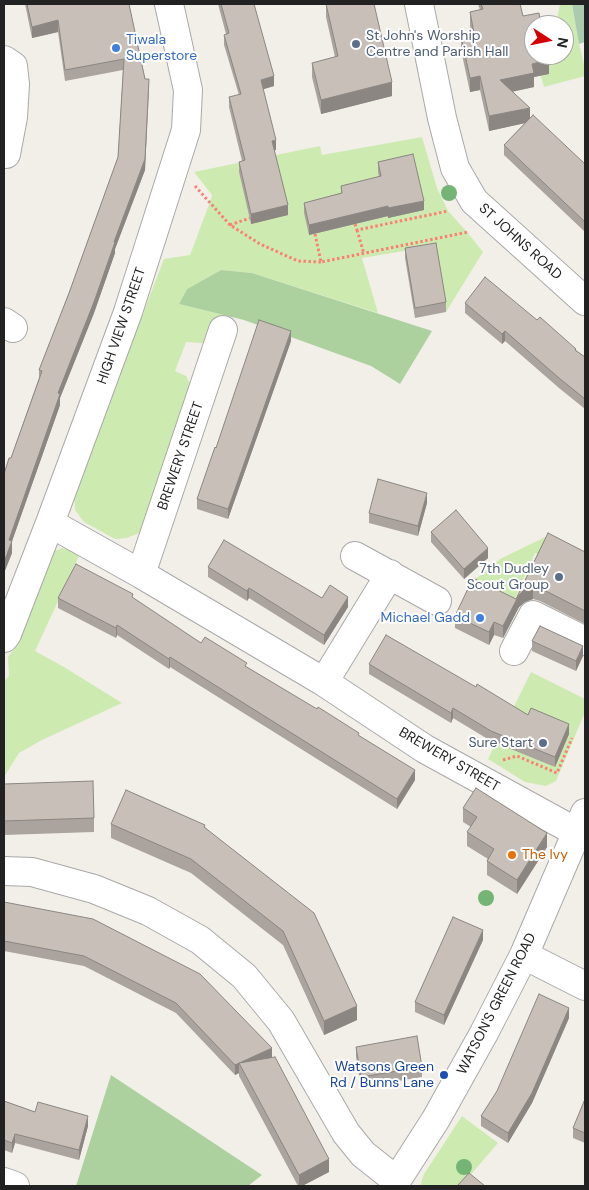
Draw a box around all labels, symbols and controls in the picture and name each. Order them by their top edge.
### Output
north arrow [524,15,574,65]
place label: St John's Worship Centre and Parish Hall [366,28,508,60]
place label: Tiwala Superstore [126,32,197,64]
text: N [553,36,573,49]
marker: St John's Worship Centre and Parish Hall [350,38,362,50]
marker: Tiwala Superstore [110,42,122,54]
street label: ST JOHNS ROAD [475,200,565,284]
street label: HIGH VIEW STREET [94,265,150,387]
street label: BREWERY STREET [155,400,207,512]
place label: 7th Dudley Scout Group [467,561,549,594]
marker: 7th Dudley Scout Group [553,571,565,583]
place label: Michael Gadd [381,610,470,626]
marker: Michael Gadd [474,612,486,624]
street label: BREWERY STREET [396,724,502,796]
place label: Sure Start [468,735,533,751]
marker: Sure Start [537,737,549,749]
place label: The Ivy [522,847,568,863]
marker: The Ivy [506,849,518,861]
street label: WATSON'S GREEN ROAD [454,930,540,1078]
place label: Watsons Green Rd / Bunns Lane [330,1059,434,1092]
marker: Watsons Green Rd / Bunns Lane [438,1069,450,1081]

